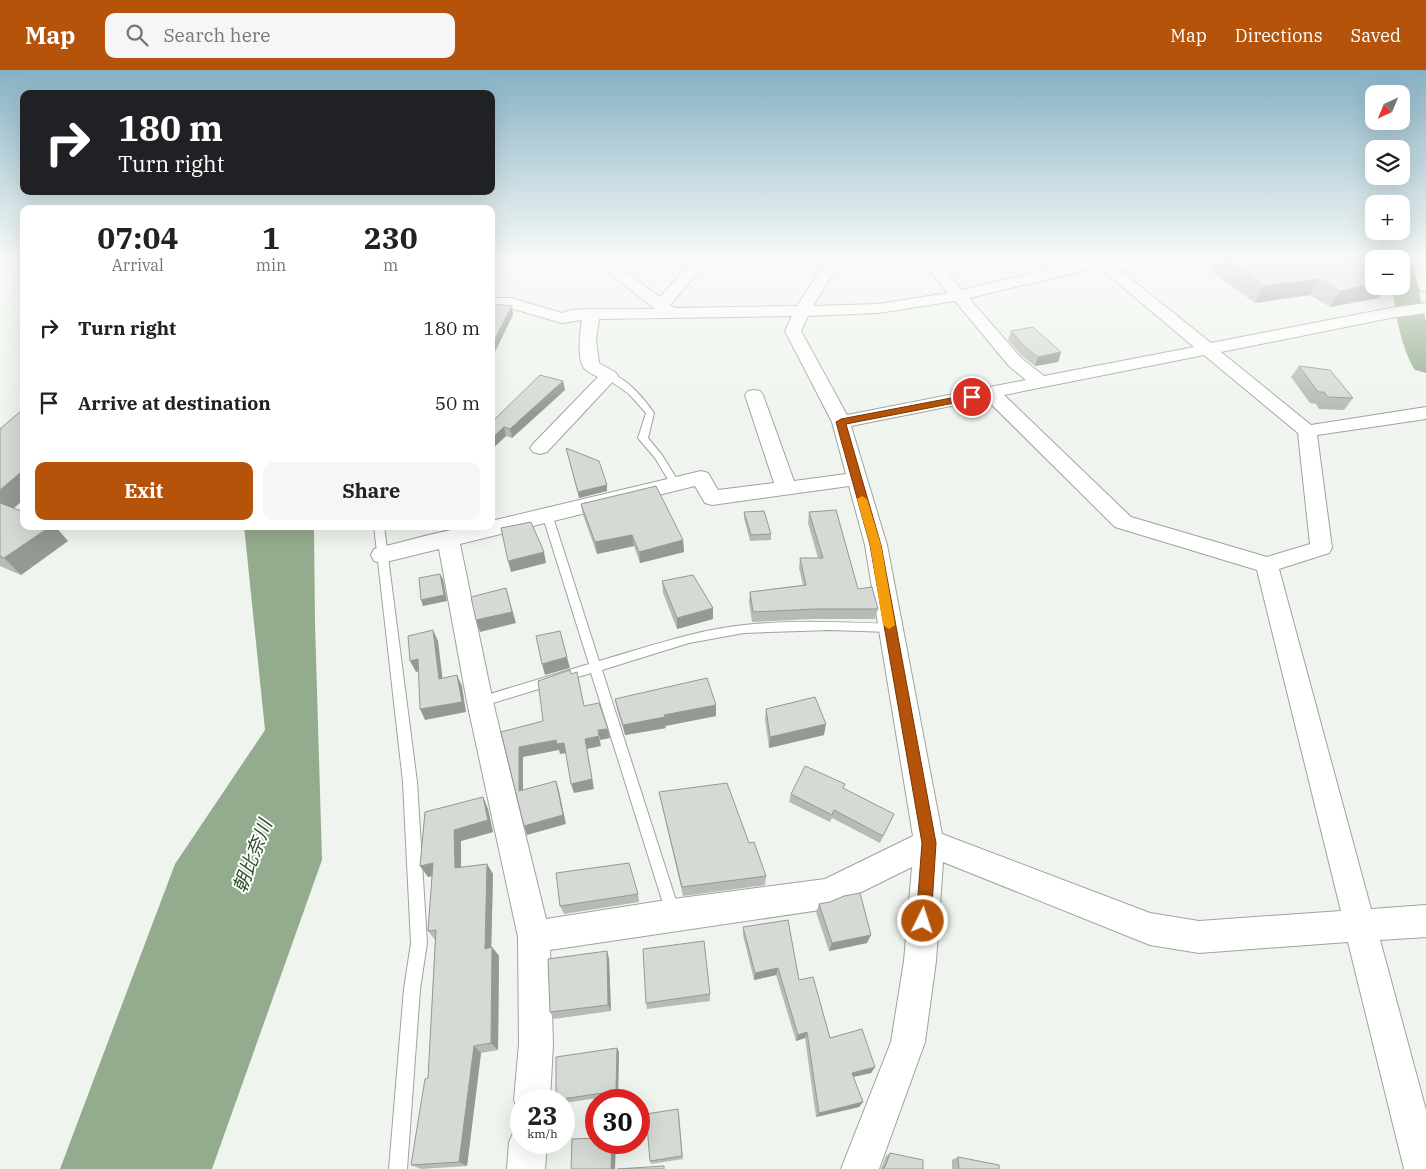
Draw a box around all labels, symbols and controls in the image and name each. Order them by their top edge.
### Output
search box [105,13,455,58]
text: Map [25,19,75,51]
icon: search [123,21,151,49]
text: Search here [163,23,270,47]
text: Map [1170,24,1207,47]
text: Directions [1235,24,1323,47]
text: Saved [1351,24,1401,47]
north arrow [1365,85,1410,130]
map controls [1365,85,1410,295]
text: 180 m [118,105,223,151]
icon: right [35,110,100,175]
button: layers [1365,140,1410,185]
text: Turn right [118,149,225,178]
button: + [1365,195,1410,240]
text: 07:04 [97,218,178,257]
text: 1 [262,218,280,257]
text: 230 [364,218,418,257]
button: − [1365,250,1410,295]
text: Arrival [112,255,164,275]
text: min [256,255,286,275]
text: m [383,255,398,275]
icon: right [35,314,63,342]
text: Turn right [78,316,176,340]
text: 180 m [423,316,480,340]
pin [951,376,993,418]
icon: arrive [958,383,986,411]
icon: arrive [35,389,63,417]
text: Arrive at destination [78,391,271,415]
text: 50 m [435,391,480,415]
button: Exit [35,462,253,520]
button: Share [263,462,480,520]
water label: 朝比奈川 [227,814,278,896]
position arrow [896,894,948,946]
speed limit sign: 30 [585,1089,650,1154]
text: 23 [527,1099,558,1132]
text: km/h [527,1126,558,1141]

